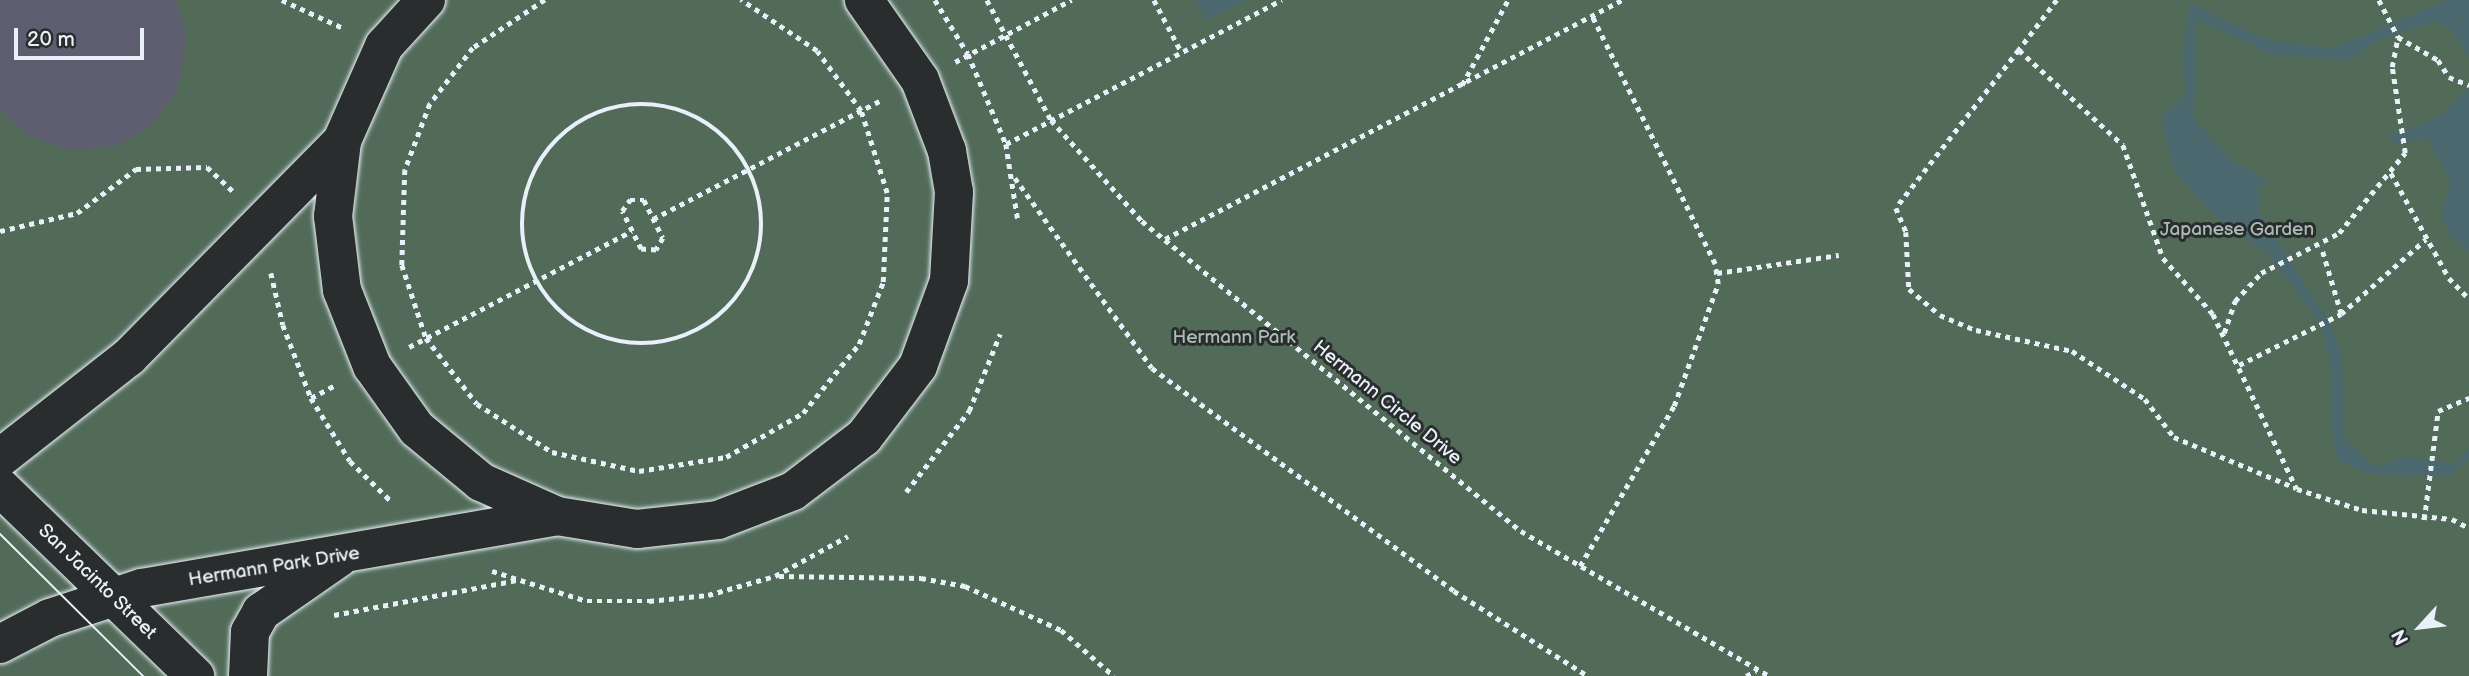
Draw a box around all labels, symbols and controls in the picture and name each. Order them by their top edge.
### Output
scale bar [18,14,147,58]
text: 20 m [27,27,75,52]
park label: Japanese Garden [2160,219,2314,241]
park label: Hermann Park [1172,327,1296,349]
street label: Hermann Circle Drive [1308,336,1466,470]
street label: San Jacinto Street [33,519,161,645]
street label: Hermann Park Drive [187,542,361,592]
north arrow [2385,592,2455,662]
text: N [2387,625,2414,648]

